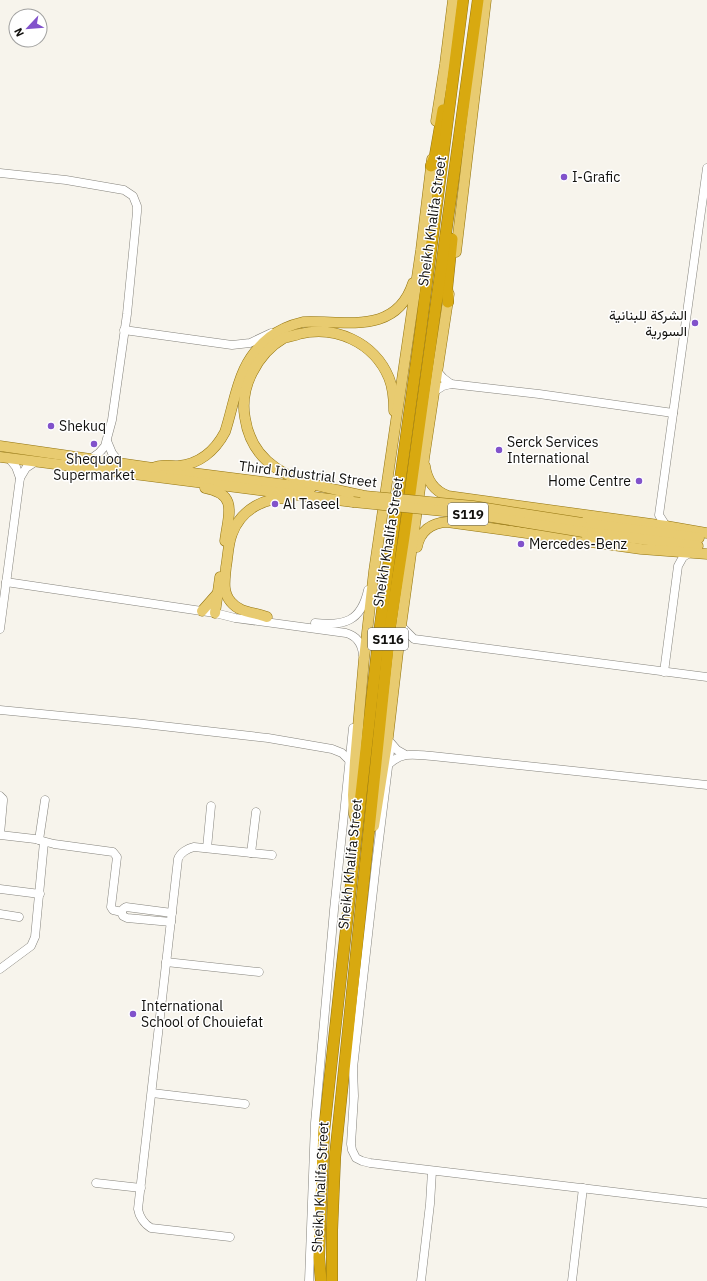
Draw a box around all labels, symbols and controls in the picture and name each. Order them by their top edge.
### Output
north arrow [8,8,48,48]
text: N [11,26,27,39]
street label: Sheikh Khalifa Street [414,155,450,287]
place label: I-Grafic [572,168,620,186]
marker: I-Grafic [559,172,569,182]
place label: الشركة للبنانية السورية [609,306,687,340]
marker: الشركة للبنانية السورية [690,318,700,328]
place label: Shekuq [59,417,106,435]
marker: Shekuq [46,421,56,431]
place label: Serck Services International [507,433,599,467]
marker: Shequoq Supermarket [89,439,99,449]
marker: Serck Services International [494,445,504,455]
place label: Shequoq Supermarket [53,450,135,484]
street label: Third Industrial Street [238,457,378,491]
place label: Home Centre [548,472,631,490]
street label: Sheikh Khalifa Street [369,476,407,608]
marker: Home Centre [634,476,644,486]
place label: Al Taseel [283,495,340,513]
marker: Al Taseel [270,499,280,509]
road number: S119 [448,503,488,525]
place label: Mercedes-Benz [529,535,628,553]
marker: Mercedes-Benz [516,539,526,549]
road number: S116 [368,628,408,650]
street label: Sheikh Khalifa Street [334,798,366,930]
place label: International School of Chouiefat [141,997,263,1031]
marker: International School of Chouiefat [128,1009,138,1019]
street label: Sheikh Khalifa Street [308,1121,332,1253]

